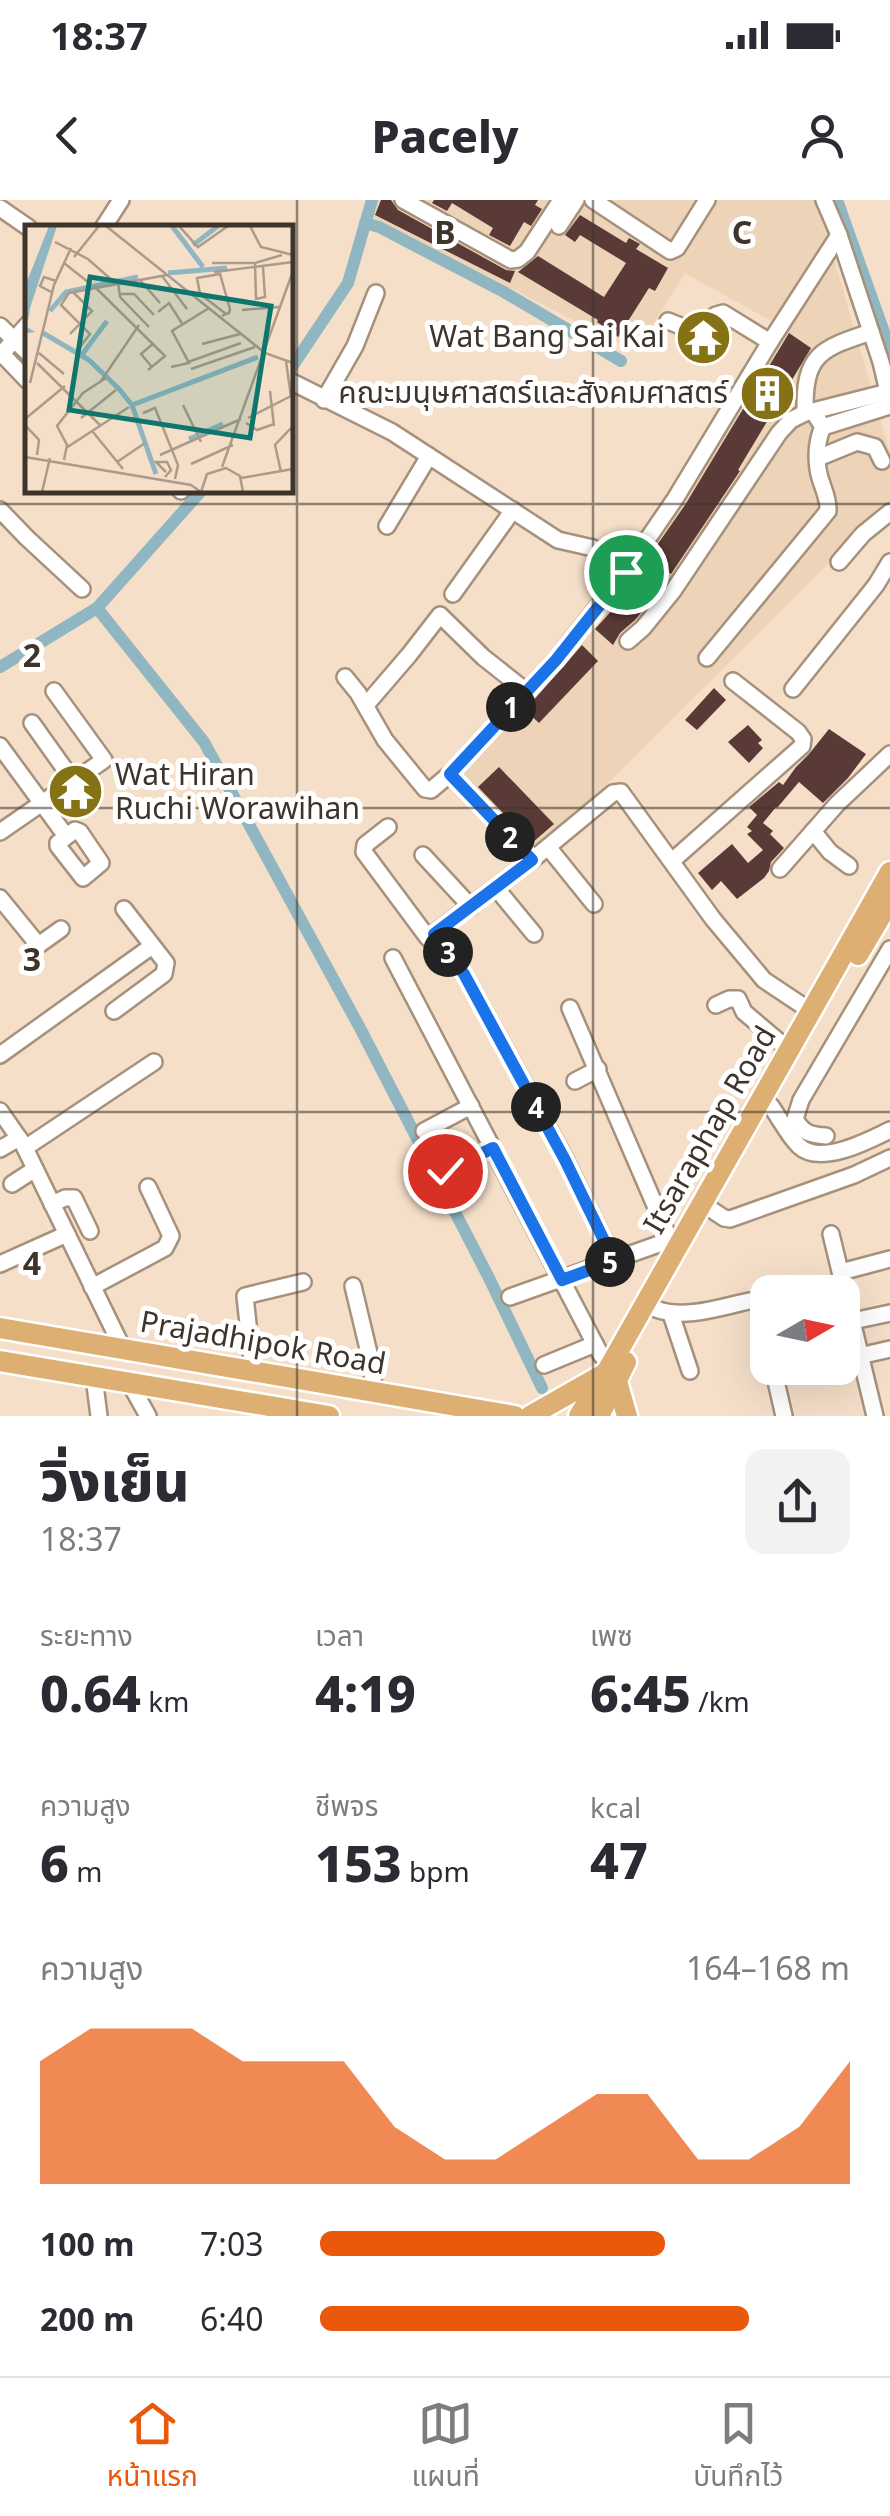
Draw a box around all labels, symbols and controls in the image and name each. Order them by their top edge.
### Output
text: 18:37 [50,9,148,61]
text: Pacely [371,105,519,166]
icon: back [40,108,95,163]
icon: person [795,108,850,163]
text: B [434,210,456,253]
text: C [732,210,752,253]
inset map [25,225,292,492]
temple icon: Wat Bang Sai Kai [674,307,734,367]
place label: Wat Bang Sai Kai [429,315,665,356]
building icon: คณะมนุษศาสตร์และสังคมศาสตร์ [737,363,797,423]
place label: คณะมนุษศาสตร์และสังคมศาสตร์ [338,371,729,412]
pin [584,530,669,615]
icon: arrive [599,545,654,600]
text: 2 [23,633,41,676]
pin: 1 [486,682,536,732]
text: 1 [503,688,519,726]
place label: Wat Hiran Ruchi Worawihan [115,753,360,828]
temple icon: Wat Hiran Ruchi Worawihan [46,762,106,822]
pin: 2 [485,812,535,862]
text: 2 [502,818,518,856]
pin: 3 [423,927,473,977]
text: 3 [440,933,456,971]
text: 3 [23,937,41,980]
street label: Itsaraphap Road [633,1018,785,1240]
pin: 4 [511,1082,561,1132]
text: 4 [528,1088,544,1126]
pin [403,1129,488,1214]
icon: check [418,1144,473,1199]
pin: 5 [585,1237,635,1287]
text: 4 [23,1241,41,1284]
text: 5 [602,1243,618,1281]
north arrow [750,1275,860,1385]
map controls [750,1275,860,1385]
street label: Prajadhipok Road [137,1300,389,1383]
text: วิ่งเย็น [40,1442,190,1517]
button: share [745,1449,850,1554]
text: 18:37 [40,1517,122,1560]
text: ระยะทาง [40,1616,133,1654]
text: เวลา [315,1616,364,1654]
text: เพซ [590,1616,633,1654]
text: 0.64 [40,1659,141,1727]
text: 4:19 [315,1659,416,1727]
text: 6:45 [590,1659,691,1727]
text: km [141,1682,189,1720]
text: /km [691,1682,750,1720]
text: ความสูง [40,1786,131,1824]
text: ชีพจร [315,1786,378,1824]
text: kcal [590,1788,641,1826]
text: 47 [590,1826,648,1894]
text: 6 [40,1829,69,1897]
text: 153 [315,1829,402,1897]
text: m [69,1852,102,1890]
text: bpm [402,1852,470,1890]
text: ความสูง [40,1946,144,1989]
text: 164–168 m [686,1946,850,1989]
text: 100 m [40,2222,134,2265]
text: 7:03 [200,2222,264,2265]
text: 200 m [40,2297,134,2340]
text: 6:40 [200,2297,264,2340]
tab: หน้าแรก [107,2396,198,2499]
tab: แผนที่ [411,2396,480,2499]
tab: บันทึกไว้ [693,2396,783,2499]

